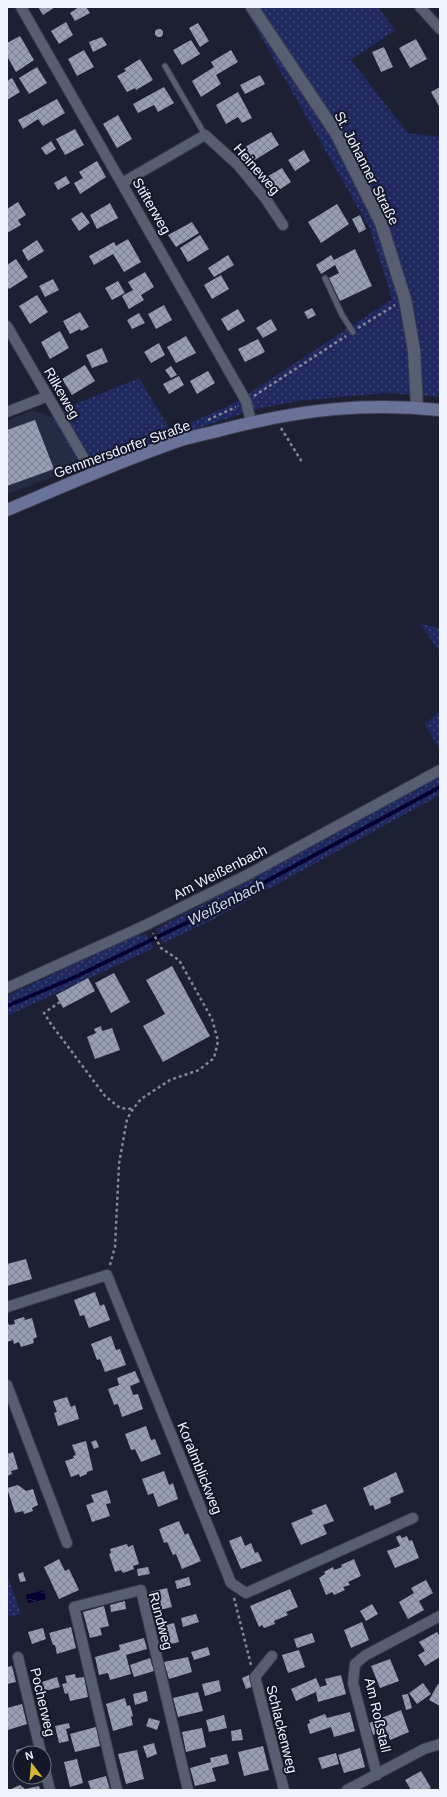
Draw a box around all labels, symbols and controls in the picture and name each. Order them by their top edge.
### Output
street label: St. Johanner Straße [331,109,403,228]
street label: Heineweg [231,140,283,198]
street label: Stifterweg [130,175,174,237]
street label: Rilkeweg [41,364,83,422]
street label: Gemmersdorfer Straße [52,417,193,481]
street label: Am Weißenbach [170,841,270,903]
water label: Weißenbach [185,875,267,929]
street label: Koralmblickweg [174,1420,226,1516]
street label: Rundweg [146,1590,176,1652]
street label: Pocherweg [27,1666,59,1738]
street label: Am Roßstall [362,1676,394,1754]
street label: Schlackenweg [263,1683,301,1775]
north arrow [12,1745,52,1785]
text: N [24,1749,35,1762]

